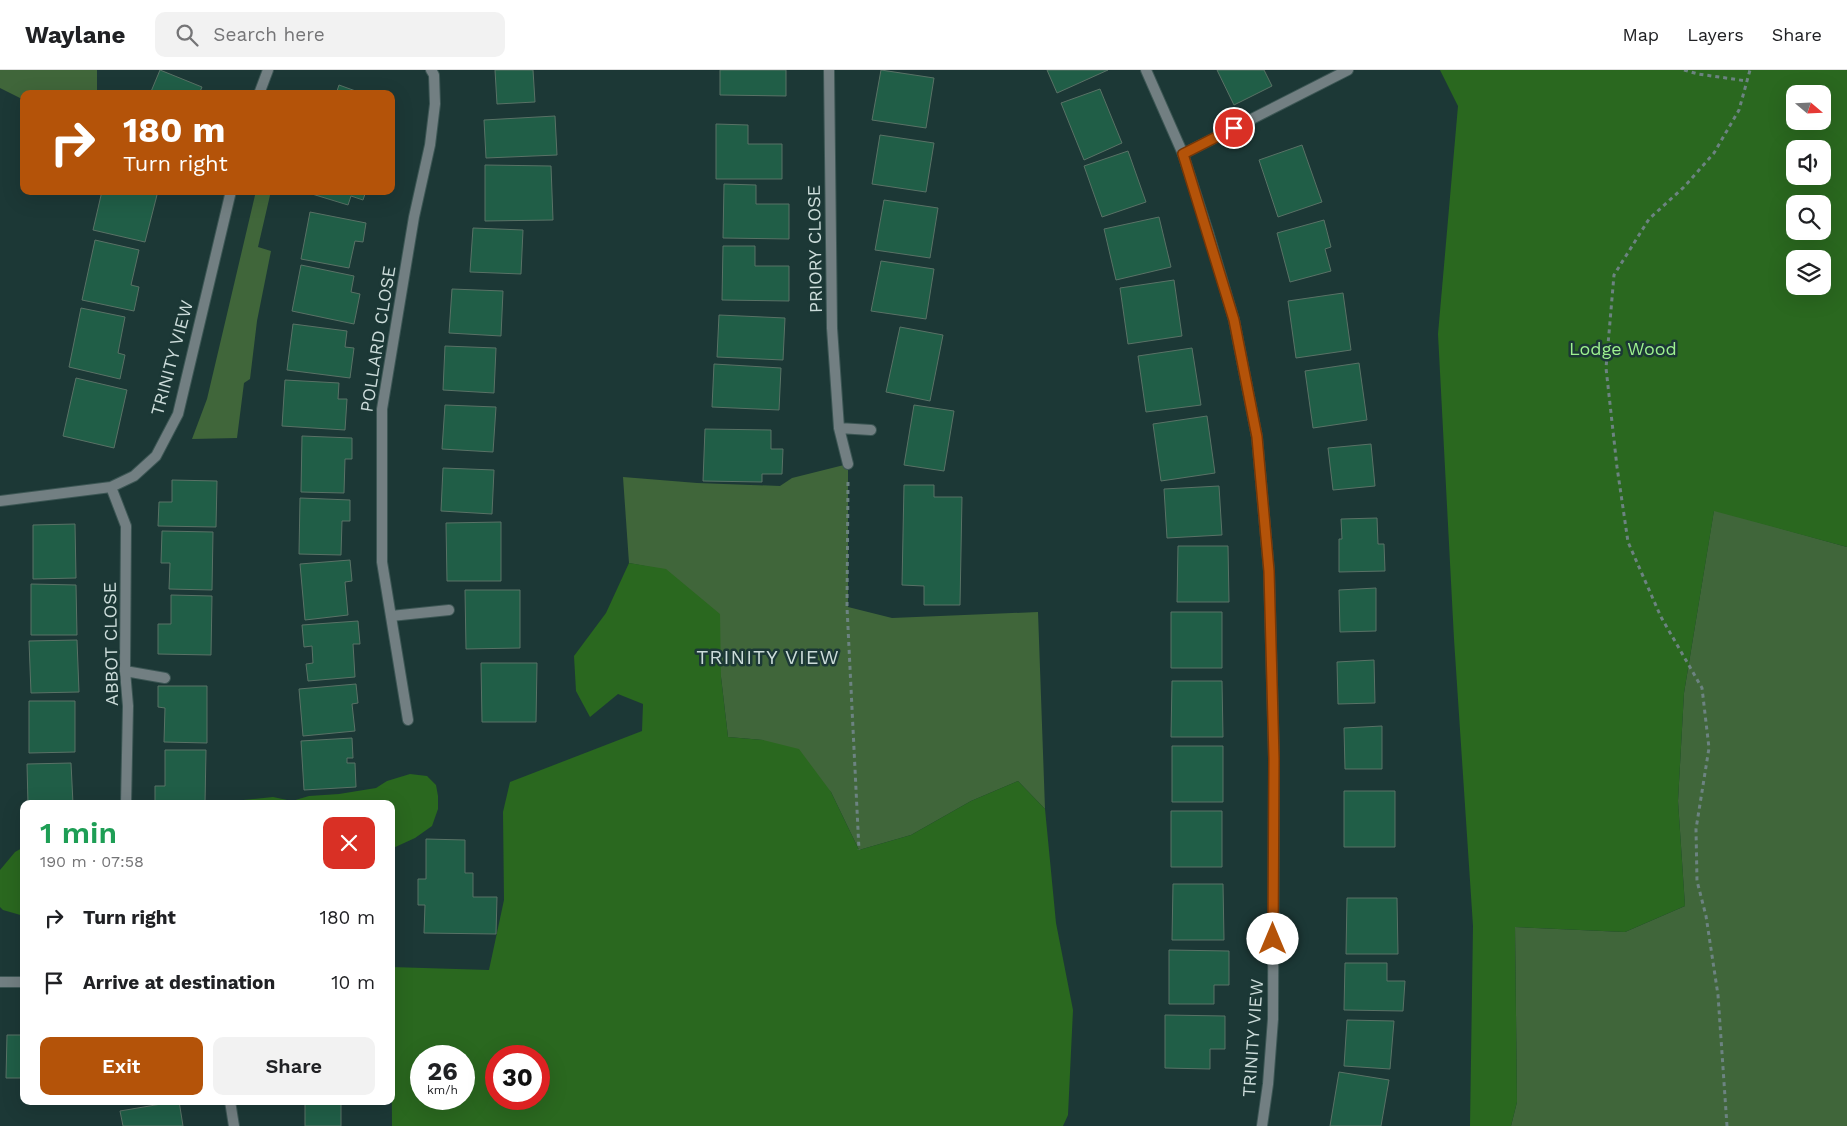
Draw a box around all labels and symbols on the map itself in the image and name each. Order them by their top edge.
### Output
north arrow [1786,85,1831,130]
pin [1213,107,1255,149]
street label: PRIORY CLOSE [803,185,826,313]
street label: POLLARD CLOSE [356,264,399,414]
street label: TRINITY VIEW [146,298,197,418]
park label: Lodge Wood [1569,338,1677,359]
street label: ABBOT CLOSE [99,582,122,706]
district label: TRINITY VIEW [696,645,840,669]
position arrow [1246,912,1298,964]
street label: TRINITY VIEW [1238,978,1267,1098]
speed limit sign: 30 [485,1045,550,1110]

